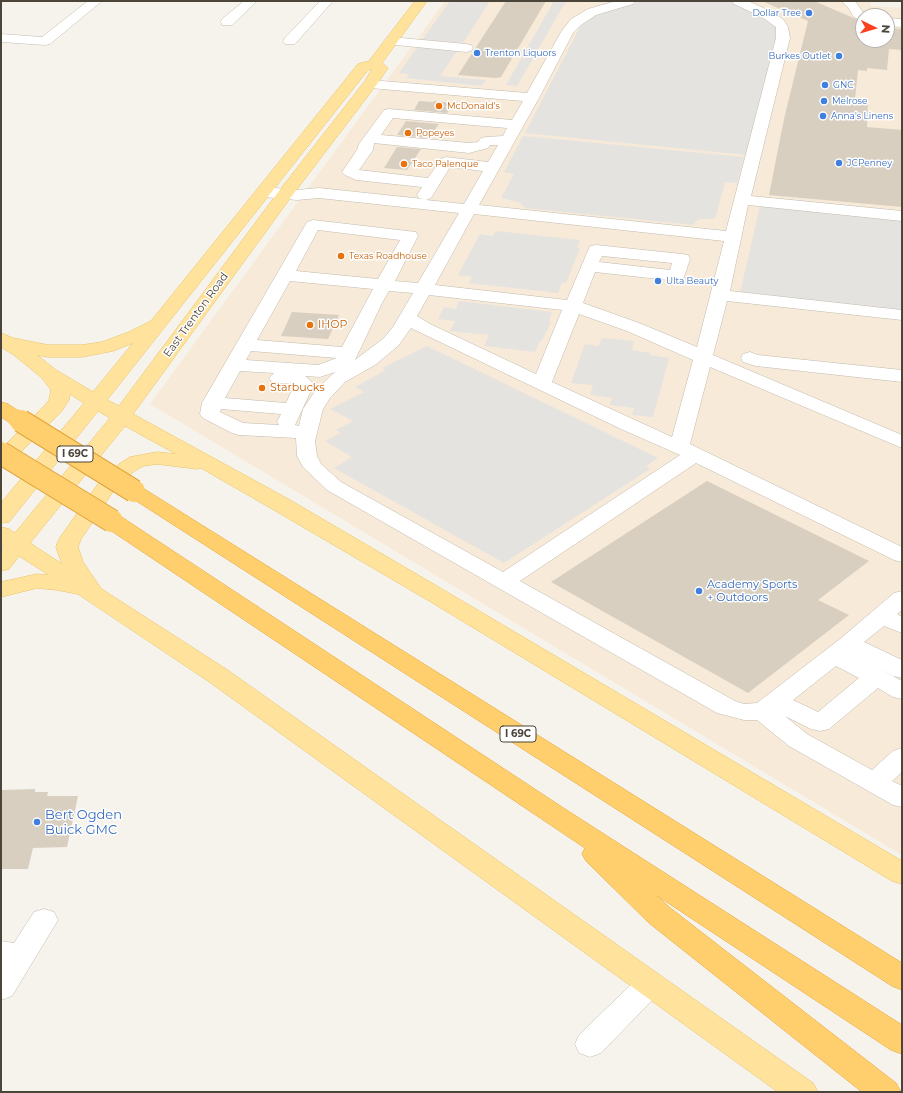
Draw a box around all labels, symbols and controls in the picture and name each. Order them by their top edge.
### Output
place label: Dollar Tree [752,8,801,18]
marker: Dollar Tree [804,8,814,18]
north arrow [855,8,895,48]
text: N [879,24,893,34]
marker: Trenton Liquors [472,48,482,58]
place label: Trenton Liquors [485,48,556,58]
place label: Burkes Outlet [768,51,831,61]
marker: Burkes Outlet [834,51,844,61]
marker: GNC [820,80,830,90]
place label: GNC [833,80,854,90]
marker: Melrose [819,96,829,106]
place label: Melrose [832,96,867,106]
marker: McDonald's [434,101,444,111]
place label: McDonald's [447,101,500,111]
marker: Anna's Linens [818,111,828,121]
place label: Anna's Linens [831,111,893,121]
marker: Popeyes [403,128,413,138]
place label: Popeyes [416,128,454,138]
marker: JCPenney [834,158,844,168]
place label: JCPenney [847,158,892,168]
marker: Taco Palenque [399,159,409,169]
place label: Taco Palenque [412,159,478,169]
marker: Texas Roadhouse [336,251,346,261]
place label: Texas Roadhouse [349,251,427,261]
street label: East Trenton Road [161,270,231,360]
marker: Ulta Beauty [653,276,663,286]
place label: Ulta Beauty [666,276,718,286]
place label: IHOP [318,318,347,332]
marker: IHOP [305,320,315,330]
place label: Starbucks [270,381,325,395]
marker: Starbucks [257,383,267,393]
road number: I 69C [57,446,93,462]
place label: Academy Sports + Outdoors [707,578,797,604]
marker: Academy Sports + Outdoors [694,586,704,596]
road number: I 69C [500,726,536,742]
place label: Bert Ogden Buick GMC [45,807,122,838]
marker: Bert Ogden Buick GMC [32,817,42,827]

